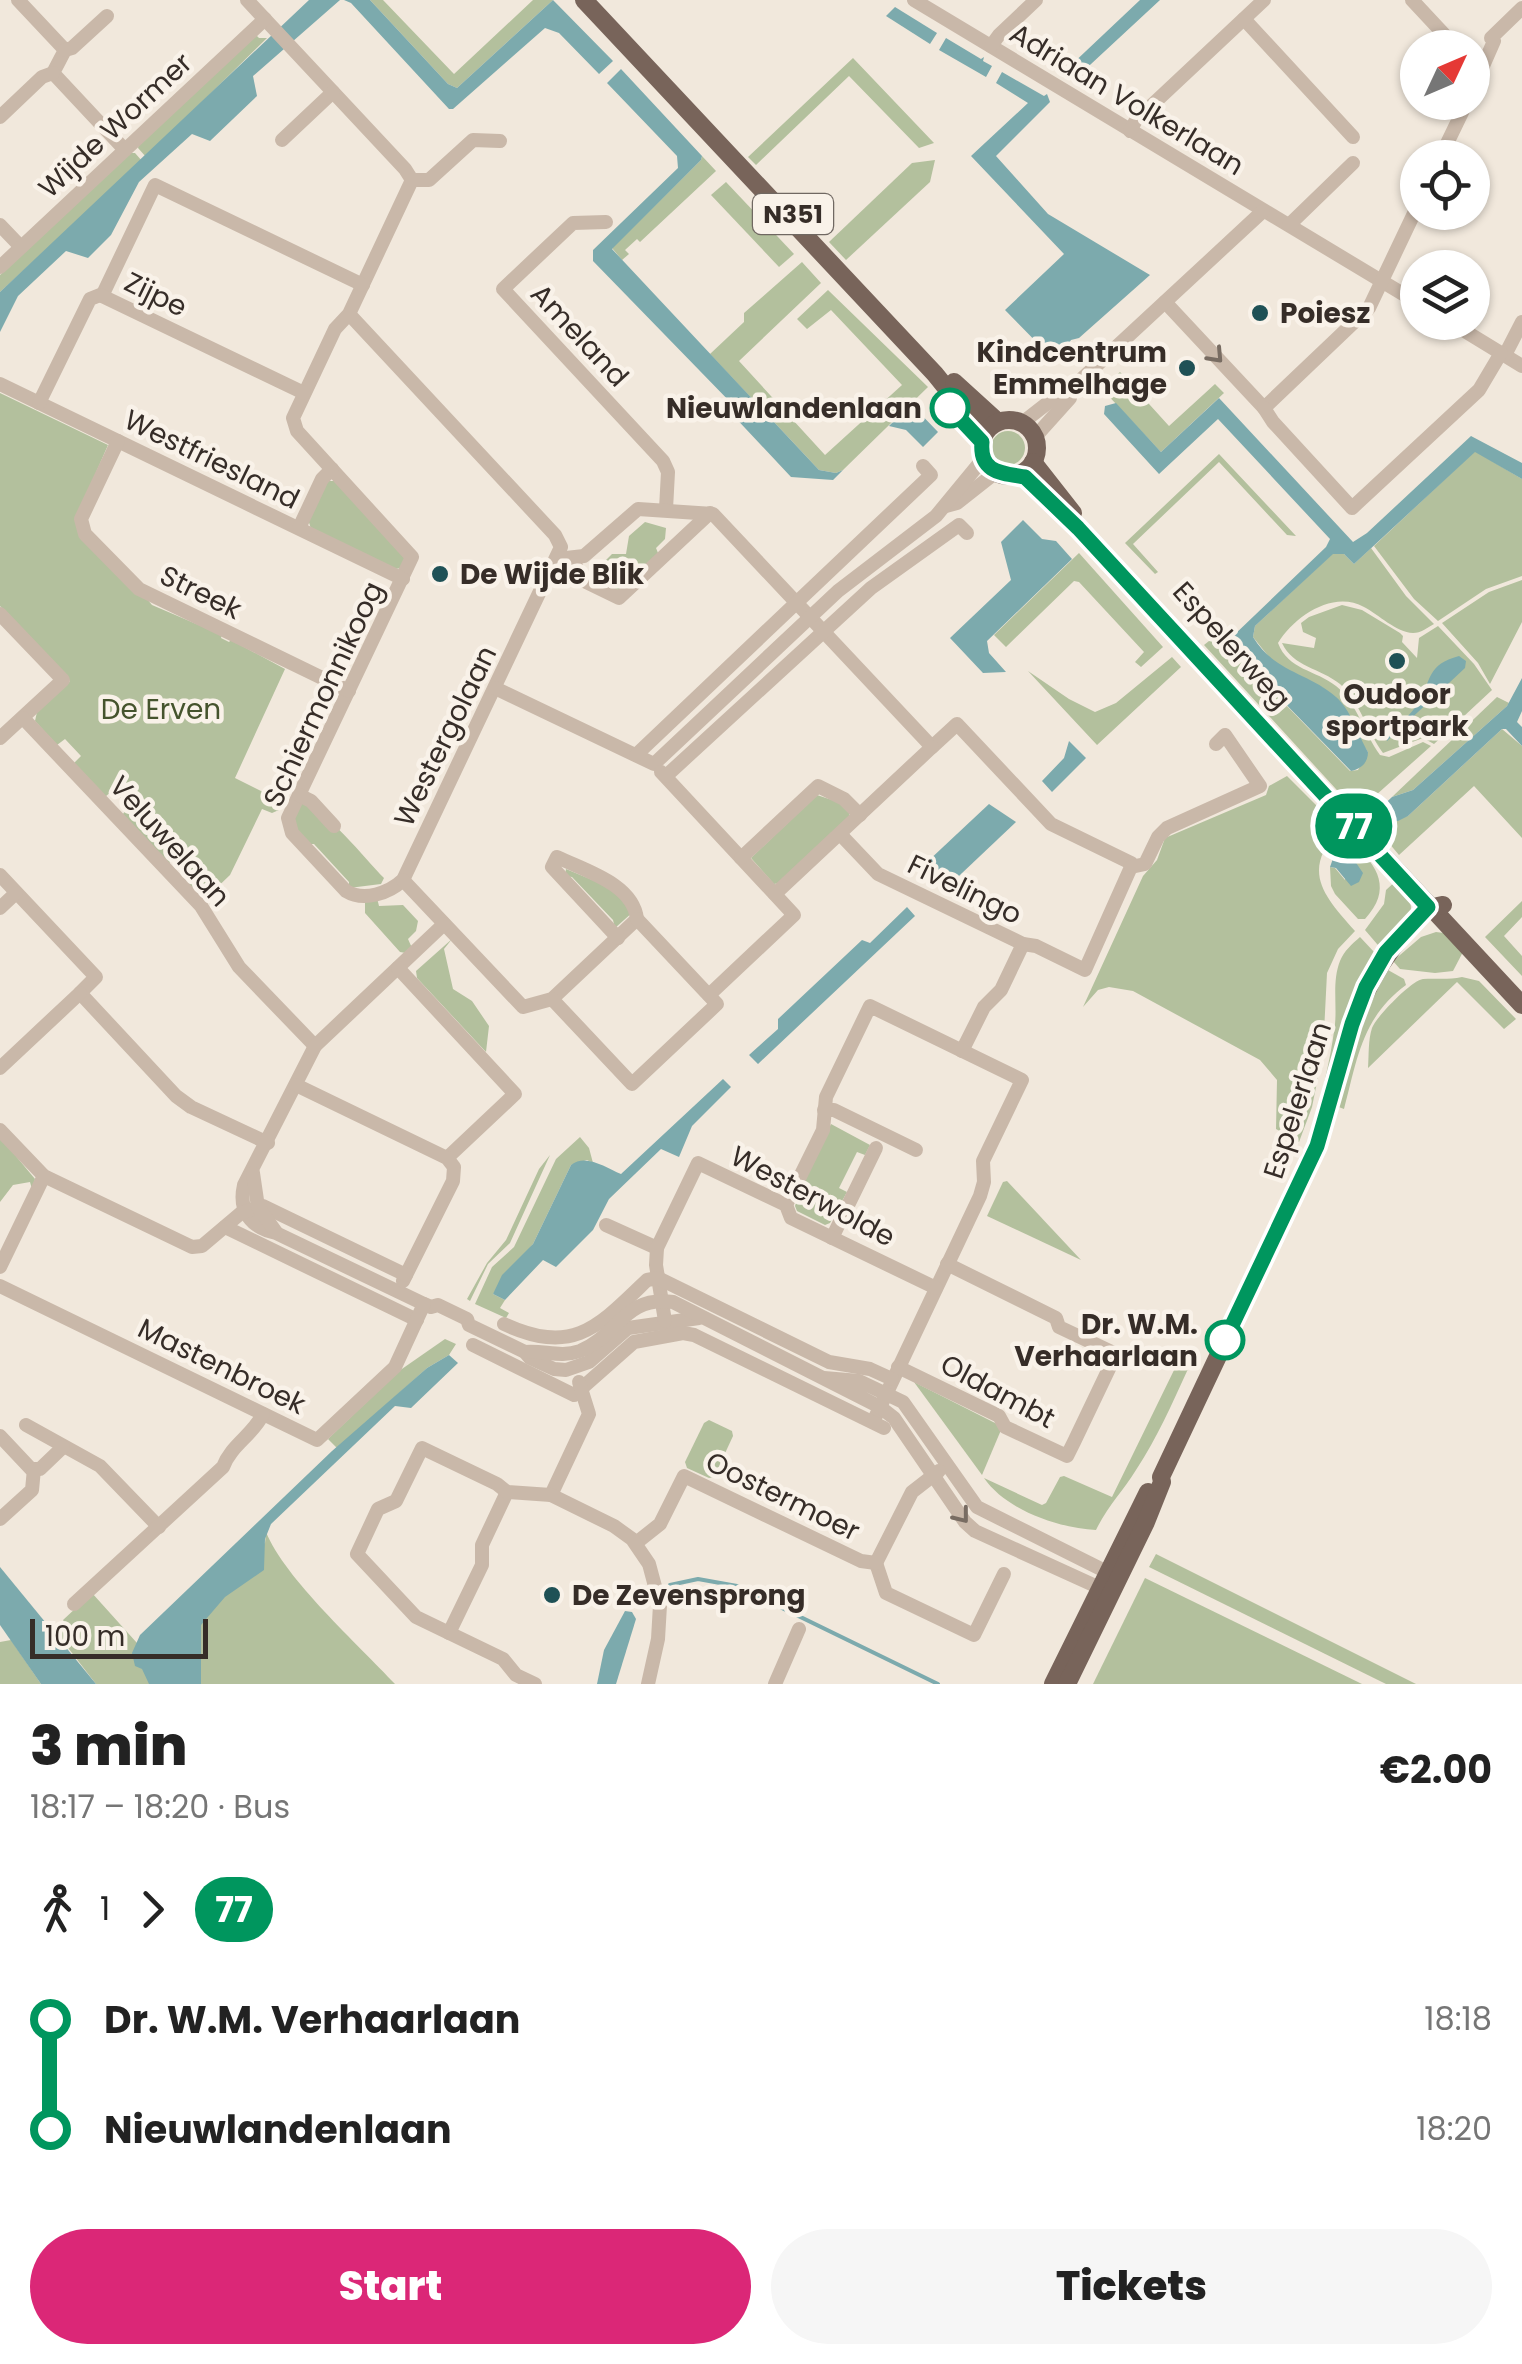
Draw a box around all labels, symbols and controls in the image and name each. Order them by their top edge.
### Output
street label: Adriaan Volkerlaan [1002,14,1251,185]
north arrow [1400,30,1490,120]
map controls [1400,30,1490,340]
street label: Wijde Wormer [30,44,201,207]
button: locate [1400,140,1490,230]
road number: N351 [753,194,833,234]
button: layers [1400,250,1490,340]
street label: Zijpe [118,263,194,326]
street label: Ameland [522,275,637,395]
place label: Poiesz [1280,294,1370,333]
marker: Poiesz [1249,302,1271,324]
place label: Kindcentrum Emmelhage [976,333,1167,404]
one-way arrow [1204,344,1222,363]
marker: Kindcentrum Emmelhage [1176,357,1198,379]
place label: Nieuwlandenlaan [666,389,922,428]
marker: Nieuwlandenlaan [931,389,969,427]
street label: Westfriesland [118,400,306,519]
place label: De Wijde Blik [460,555,645,594]
street label: Streek [153,556,249,629]
marker: De Wijde Blik [429,563,451,585]
street label: Espelerweg [1164,573,1299,718]
street label: Schiermonnikoog [254,575,393,813]
street label: Westergolaan [385,639,506,833]
marker: Oudoor sportpark [1386,650,1408,672]
place label: Oudoor sportpark [1325,675,1469,746]
park label: De Erven [101,690,221,729]
street label: Veluwelaan [100,767,239,915]
line badge: 77 [1309,794,1399,858]
text: 77 [1335,802,1373,851]
street label: Fivelingo [901,845,1028,934]
street label: Espelerlaan [1254,1017,1341,1184]
street label: Westerwolde [724,1137,902,1256]
place label: Dr. W.M. Verhaarlaan [1014,1305,1198,1376]
street label: Mastenbroek [131,1309,313,1424]
marker: Dr. W.M. Verhaarlaan [1206,1321,1244,1359]
street label: Oldambt [934,1345,1062,1438]
street label: Oostermoer [699,1442,866,1551]
one-way arrow [950,1505,968,1523]
place label: De Zevensprong [572,1576,805,1615]
marker: De Zevensprong [541,1584,563,1606]
scale bar [30,1614,208,1658]
text: 100 m [45,1617,125,1656]
text: 3 min [30,1707,187,1784]
text: €2.00 [1380,1743,1492,1796]
text: 18:17 – 18:20 · Bus [30,1784,290,1829]
icon: walk [30,1882,85,1937]
icon: forward [125,1882,180,1937]
text: 77 [215,1885,253,1934]
text: 1 [100,1886,110,1931]
text: Dr. W.M. Verhaarlaan [104,1993,520,2046]
text: 18:18 [1424,1996,1492,2041]
text: Nieuwlandenlaan [104,2103,452,2156]
text: 18:20 [1416,2106,1492,2151]
button: Start [30,2229,751,2344]
button: Tickets [771,2229,1492,2344]

